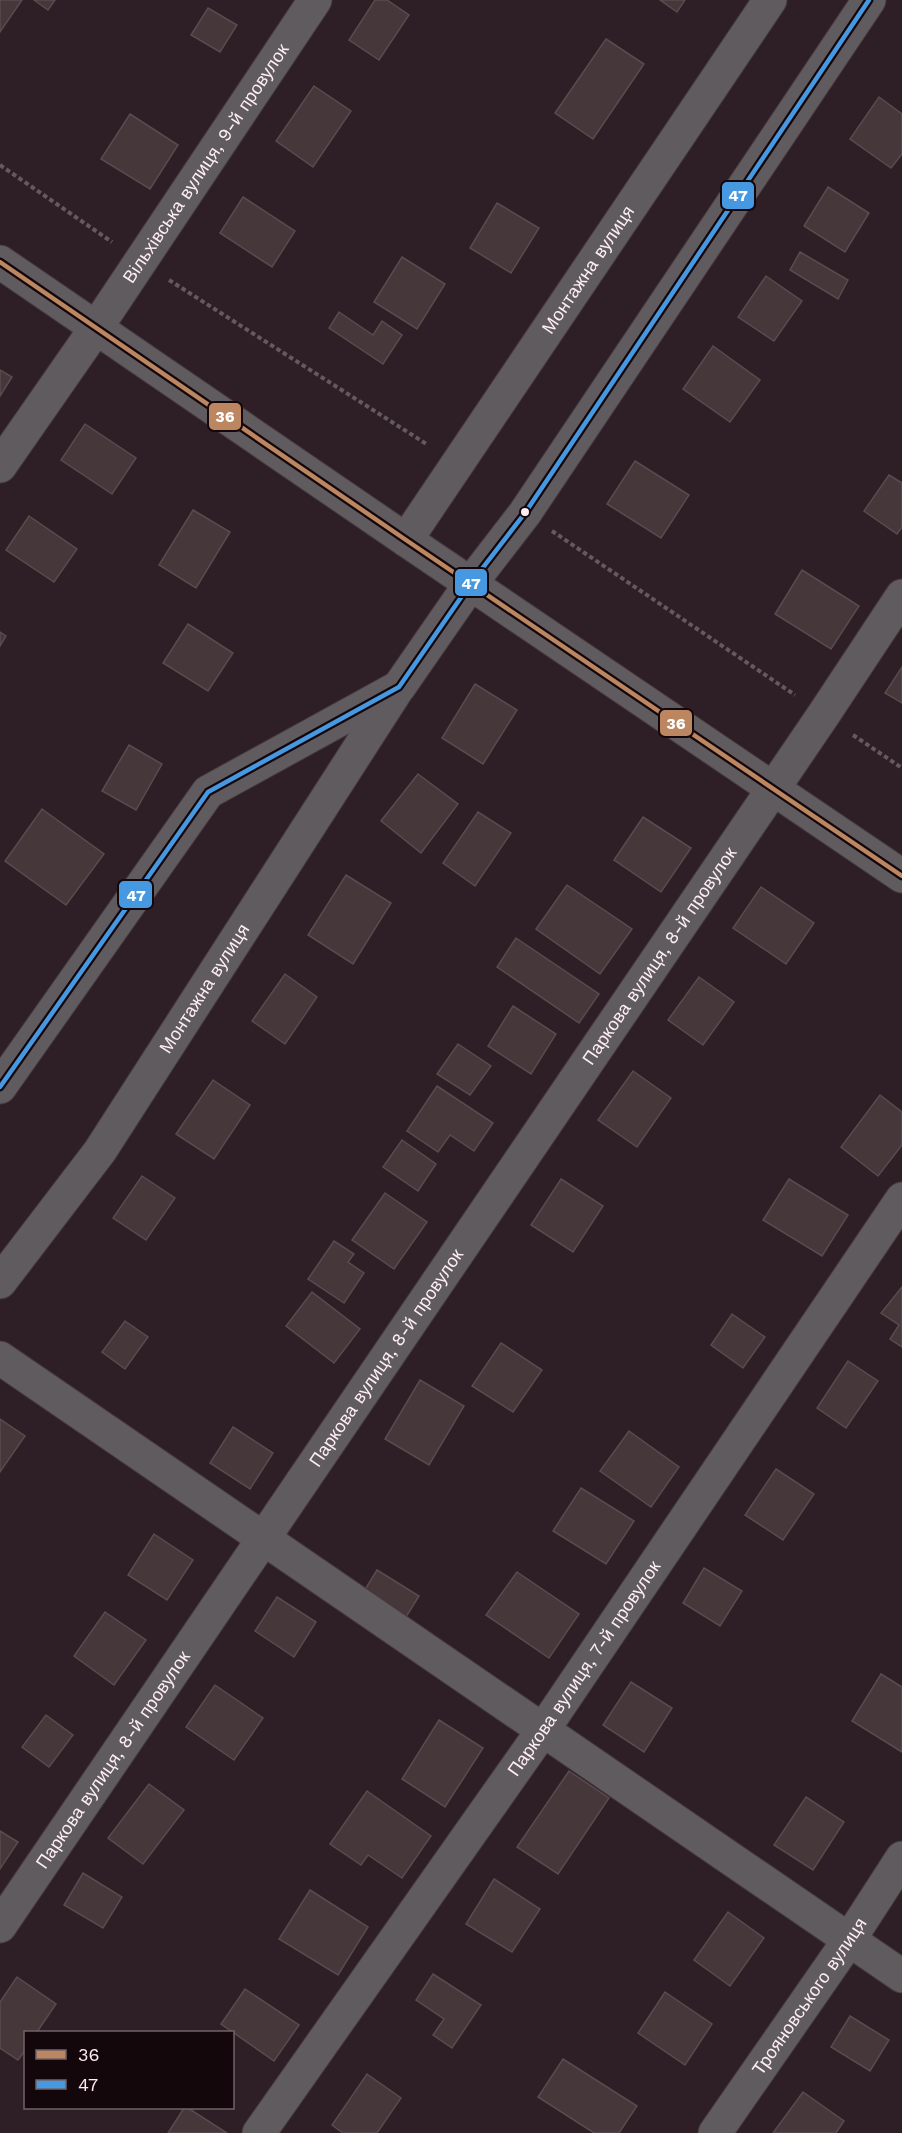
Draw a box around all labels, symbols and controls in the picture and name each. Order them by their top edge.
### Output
street label: Вільхівська вулиця, 9-й провулок [118,39,293,287]
line badge: 47 [721,181,755,210]
text: 47 [728,186,748,205]
street label: Монтажна вулиця [537,201,638,337]
line badge: 36 [208,402,242,431]
text: 36 [215,407,235,426]
unlabelled marker [519,506,531,518]
line badge: 47 [454,568,488,597]
text: 47 [461,574,481,593]
line badge: 36 [659,709,693,737]
text: 36 [666,714,686,733]
street label: Паркова вулиця, 8-й провулок [578,843,741,1069]
line badge: 47 [118,880,153,909]
text: 47 [126,886,146,905]
street label: Монтажна вулиця [155,920,253,1057]
street label: Паркова вулиця, 8-й провулок [304,1245,467,1470]
street label: Паркова вулиця, 7-й провулок [503,1556,664,1780]
street label: Паркова вулиця, 8-й провулок [31,1647,194,1872]
street label: Трояновського вулиця [747,1914,871,2079]
legend [24,2031,234,2109]
text: 36 [78,2044,99,2065]
text: 47 [78,2074,98,2095]

